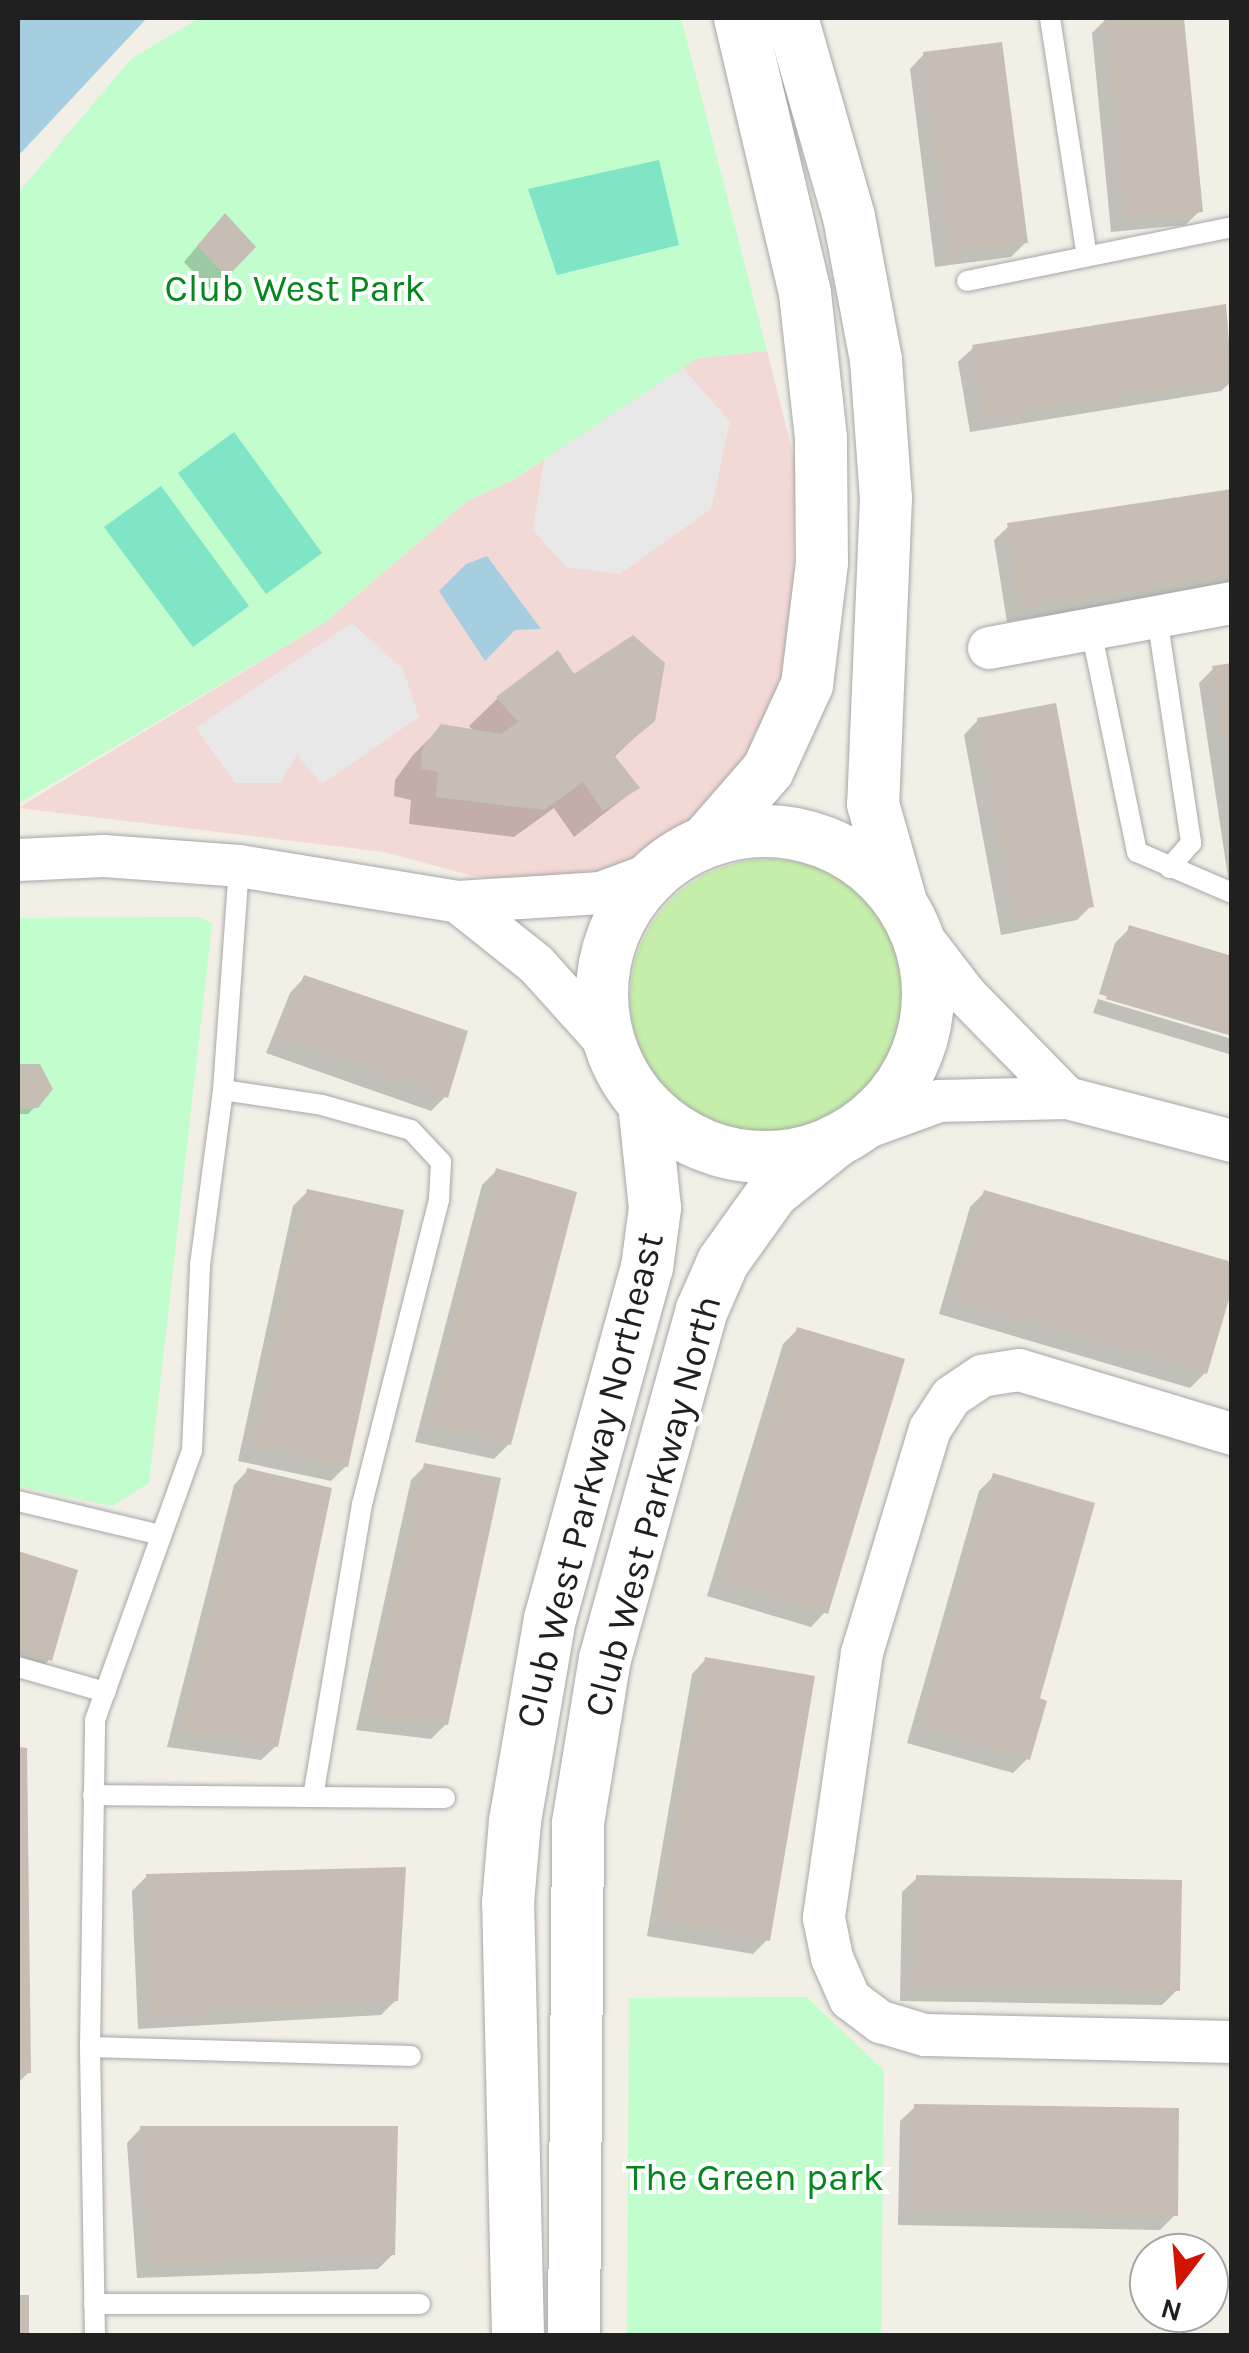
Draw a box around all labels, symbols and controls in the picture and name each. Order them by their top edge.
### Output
park label: Club West Park [164,266,426,312]
street label: Club West Parkway Northeast [506,1228,674,1732]
street label: Club West Parkway North [575,1290,731,1722]
park label: The Green park [626,2155,884,2201]
north arrow [1129,2233,1229,2333]
text: N [1157,2292,1185,2329]

